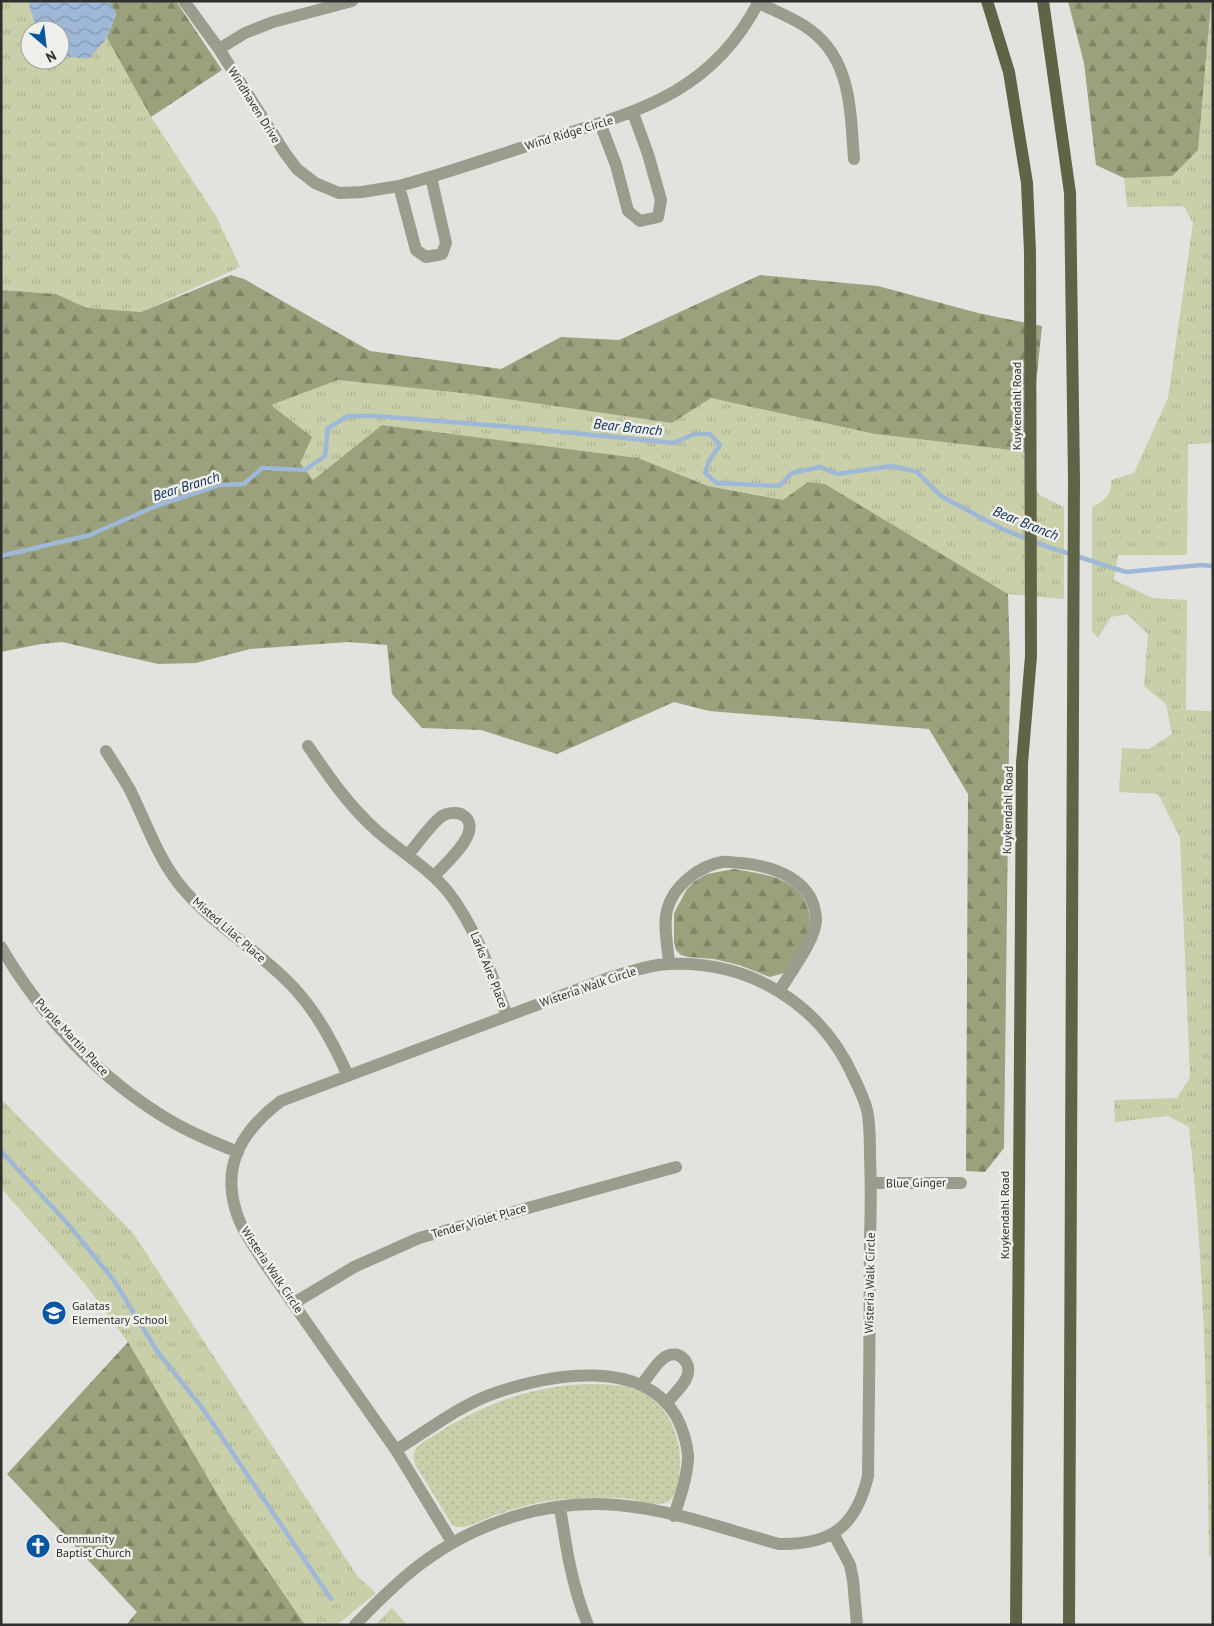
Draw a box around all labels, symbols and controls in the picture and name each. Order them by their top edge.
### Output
north arrow [20,20,70,70]
text: N [43,46,59,67]
street label: Windhaven Drive [225,64,284,146]
street label: Wind Ridge Circle [523,112,615,153]
street label: Kuykendahl Road [1009,362,1024,450]
water label: Bear Branch [593,414,663,440]
water label: Bear Branch [150,467,222,505]
water label: Bear Branch [991,502,1061,544]
street label: Kuykendahl Road [999,766,1016,854]
street label: Misted Lilac Place [190,894,269,965]
street label: Larks Aire Place [467,930,512,1010]
street label: Wisteria Walk Circle [538,963,638,1010]
street label: Purple Martin Place [33,995,112,1079]
street label: Kuykendahl Road [997,1171,1012,1259]
street label: Blue Ginger [886,1174,946,1191]
street label: Tender Violet Place [430,1200,528,1241]
street label: Wisteria Walk Circle [238,1224,307,1316]
street label: Wisteria Walk Circle [861,1232,878,1334]
place label: Galatas Elementary School [72,1298,168,1327]
school or university icon: Galatas Elementary School [41,1300,67,1326]
place label: Community Baptist Church [56,1531,131,1560]
church icon: Community Baptist Church [25,1533,51,1559]

